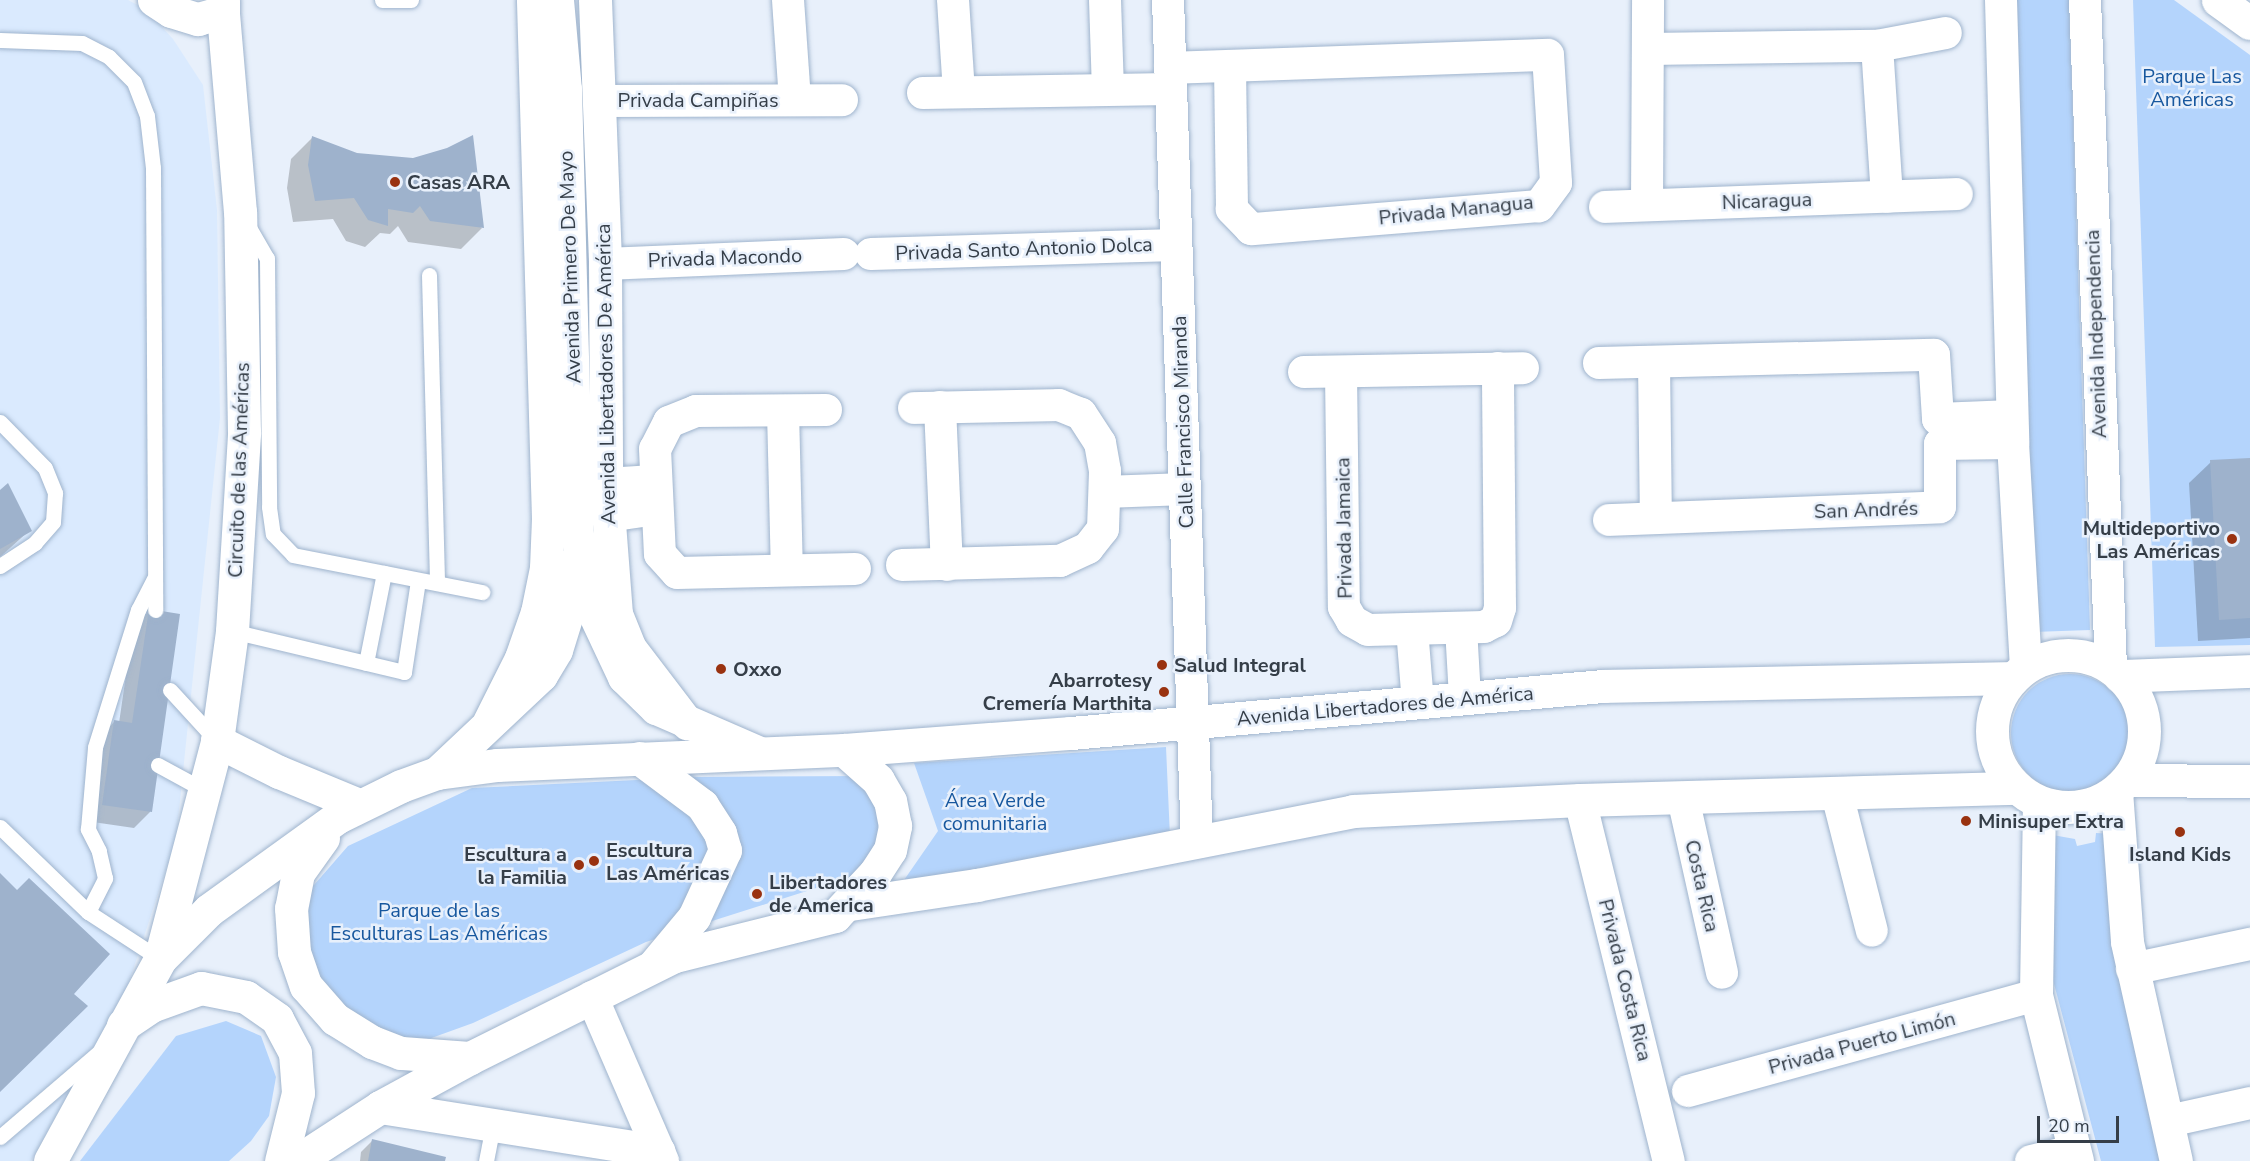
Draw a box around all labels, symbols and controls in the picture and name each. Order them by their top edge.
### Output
park label: Parque Las Américas [2142,64,2242,111]
street label: Privada Campiñas [617,88,779,112]
street label: Avenida Primero De Mayo [554,150,586,384]
place label: Casas ARA [407,170,510,194]
marker: Casas ARA [388,175,402,189]
street label: Nicaragua [1721,187,1813,215]
street label: Privada Managua [1377,190,1535,230]
street label: Avenida Libertadores De América [591,223,621,525]
street label: Avenida Independencia [2080,229,2112,439]
street label: Privada Santo Antonio Dolca [895,233,1153,265]
street label: Privada Macondo [647,243,803,273]
street label: Calle Francisco Miranda [1167,315,1199,529]
street label: Circuito de las Américas [223,362,255,578]
street label: Privada Jamaica [1331,457,1357,599]
street label: San Andrés [1813,496,1919,524]
place label: Multideportivo Las Américas [2083,516,2220,563]
marker: Multideportivo Las Américas [2225,532,2239,546]
place label: Salud Integral [1174,653,1306,677]
place label: Oxxo [733,657,782,681]
marker: Salud Integral [1155,658,1169,672]
marker: Oxxo [714,662,728,676]
place label: Abarrotesy Cremería Marthita [982,668,1152,715]
street label: Avenida Libertadores de América [1236,681,1534,731]
marker: Abarrotesy Cremería Marthita [1157,685,1171,699]
park label: Área Verde comunitaria [943,789,1047,836]
place label: Minisuper Extra [1978,809,2124,833]
marker: Minisuper Extra [1959,814,1973,828]
marker: Island Kids [2173,825,2187,839]
place label: Escultura Las Américas [606,838,730,885]
street label: Costa Rica [1680,838,1724,934]
place label: Escultura a la Familia [464,842,567,889]
place label: Island Kids [2129,842,2231,866]
marker: Escultura Las Américas [587,854,601,868]
marker: Escultura a la Familia [572,858,586,872]
place label: Libertadores de America [769,870,887,917]
marker: Libertadores de America [750,887,764,901]
street label: Privada Costa Rica [1593,896,1657,1064]
park label: Parque de las Esculturas Las Américas [330,898,548,945]
street label: Privada Puerto Limón [1766,1006,1958,1080]
scale bar [2040,1104,2122,1142]
text: 20 m [2048,1114,2090,1138]

